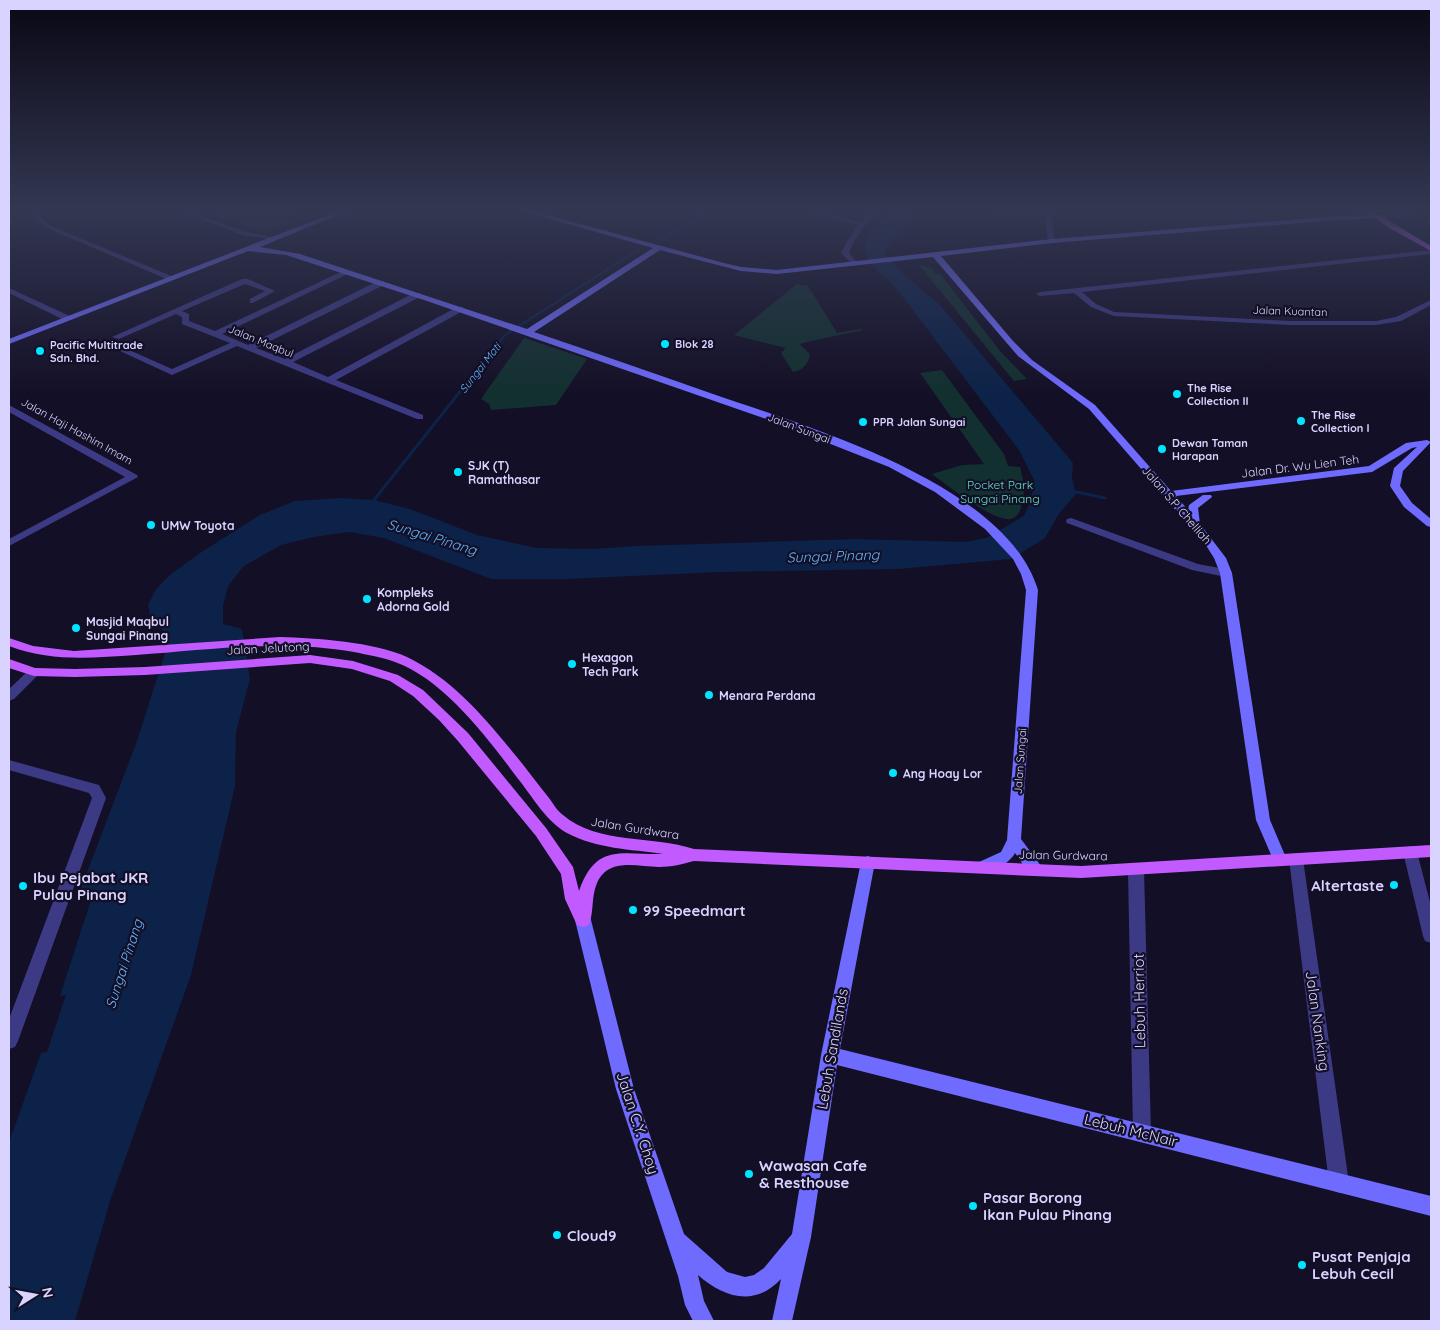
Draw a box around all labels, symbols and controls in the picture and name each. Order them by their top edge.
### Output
street label: Jalan Kuantan [1252,303,1328,319]
street label: Jalan Maqbul [226,322,296,360]
place label: Blok 28 [675,337,714,351]
place label: Pacific Multitrade Sdn. Bhd. [50,338,143,365]
marker: Blok 28 [659,338,671,350]
water label: Sungai Mati [456,339,505,396]
marker: Pacific Multitrade Sdn. Bhd. [34,345,46,357]
place label: The Rise Collection II [1187,381,1248,408]
marker: The Rise Collection II [1171,388,1183,400]
street label: Jalan Haji Hashim Imam [19,395,135,467]
place label: The Rise Collection I [1311,408,1369,435]
street label: Jalan Sungai [766,410,832,446]
place label: PPR Jalan Sungai [873,415,965,429]
marker: The Rise Collection I [1295,415,1307,427]
marker: PPR Jalan Sungai [857,416,869,428]
place label: Dewan Taman Harapan [1172,436,1248,463]
marker: Dewan Taman Harapan [1156,443,1168,455]
street label: Jalan Dr. Wu Lien Teh [1240,451,1360,481]
place label: SJK (T) Ramathasar [468,458,541,487]
street label: Jalan S.P. Chelliah [1139,463,1215,547]
marker: SJK (T) Ramathasar [452,466,464,478]
park label: Pocket Park Sungai Pinang [960,477,1040,506]
water label: Sungai Pinang [385,515,480,560]
place label: UMW Toyota [161,518,234,533]
marker: UMW Toyota [145,519,157,531]
water label: Sungai Pinang [786,545,881,567]
place label: Kompleks Adorna Gold [377,585,449,614]
marker: Kompleks Adorna Gold [361,593,373,605]
place label: Masjid Maqbul Sungai Pinang [86,614,169,643]
marker: Masjid Maqbul Sungai Pinang [70,622,82,634]
street label: Jalan Jelutong [226,638,310,658]
place label: Hexagon Tech Park [582,650,639,679]
marker: Hexagon Tech Park [566,658,578,670]
place label: Menara Perdana [719,688,815,703]
marker: Menara Perdana [703,689,715,701]
street label: Jalan Sungai [1011,728,1029,794]
place label: Ang Hoay Lor [903,766,982,781]
marker: Ang Hoay Lor [887,767,899,779]
street label: Jalan Gurdwara [590,814,680,842]
street label: Jalan Gurdwara [1018,847,1108,863]
place label: Ibu Pejabat JKR Pulau Pinang [33,868,148,904]
place label: Altertaste [1311,876,1384,895]
marker: Altertaste [1388,879,1400,891]
marker: Ibu Pejabat JKR Pulau Pinang [17,880,29,892]
place label: 99 Speedmart [643,901,746,920]
marker: 99 Speedmart [627,904,639,916]
water label: Sungai Pinang [101,916,147,1011]
street label: Lebuh Herriot [1129,953,1149,1049]
street label: Jalan Nanking [1302,970,1334,1072]
street label: Lebuh Sandilands [812,987,852,1111]
street label: Jalan C.Y. Choy [612,1069,664,1177]
street label: Lebuh McNair [1082,1109,1180,1151]
place label: Wawasan Cafe & Resthouse [759,1156,867,1192]
marker: Wawasan Cafe & Resthouse [743,1168,755,1180]
place label: Pasar Borong Ikan Pulau Pinang [983,1188,1112,1224]
marker: Pasar Borong Ikan Pulau Pinang [967,1200,979,1212]
place label: Cloud9 [567,1226,616,1245]
marker: Cloud9 [551,1229,563,1241]
place label: Pusat Penjaja Lebuh Cecil [1312,1247,1411,1283]
marker: Pusat Penjaja Lebuh Cecil [1296,1259,1308,1271]
north arrow [10,1270,60,1320]
text: N [38,1286,58,1299]

